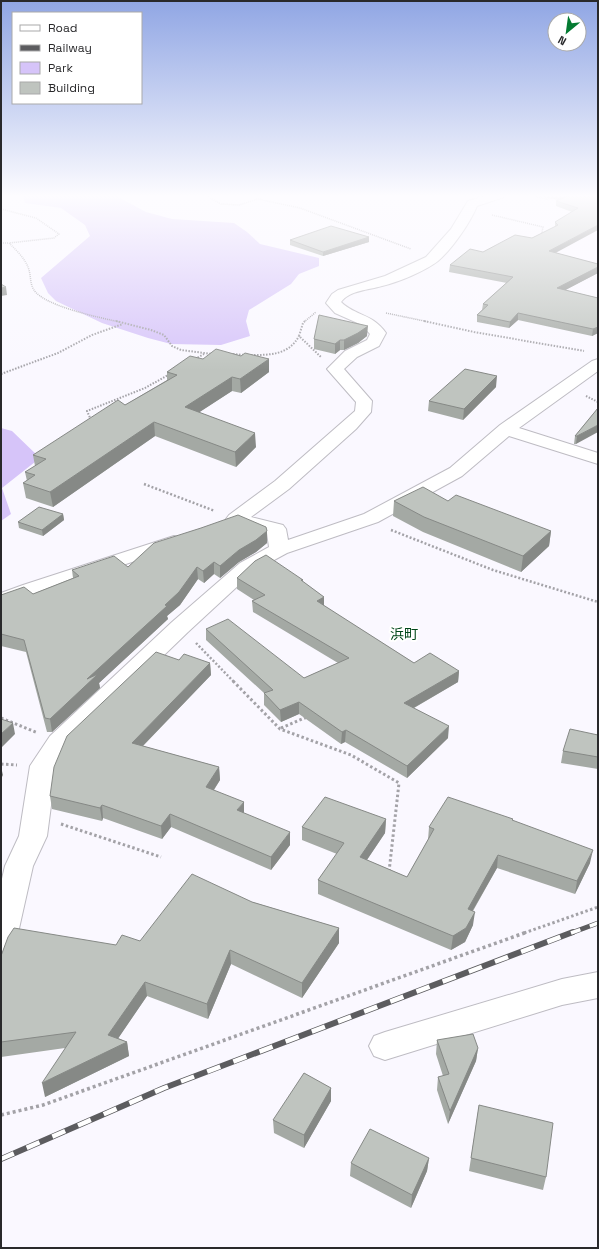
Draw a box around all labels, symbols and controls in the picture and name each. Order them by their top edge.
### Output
legend [12,12,142,104]
north arrow [547,12,587,52]
text: Road [48,20,77,36]
text: N [556,33,569,49]
text: Railway [48,40,92,56]
text: Park [48,60,73,76]
text: Building [48,80,95,96]
district label: 浜町 [390,625,418,643]

